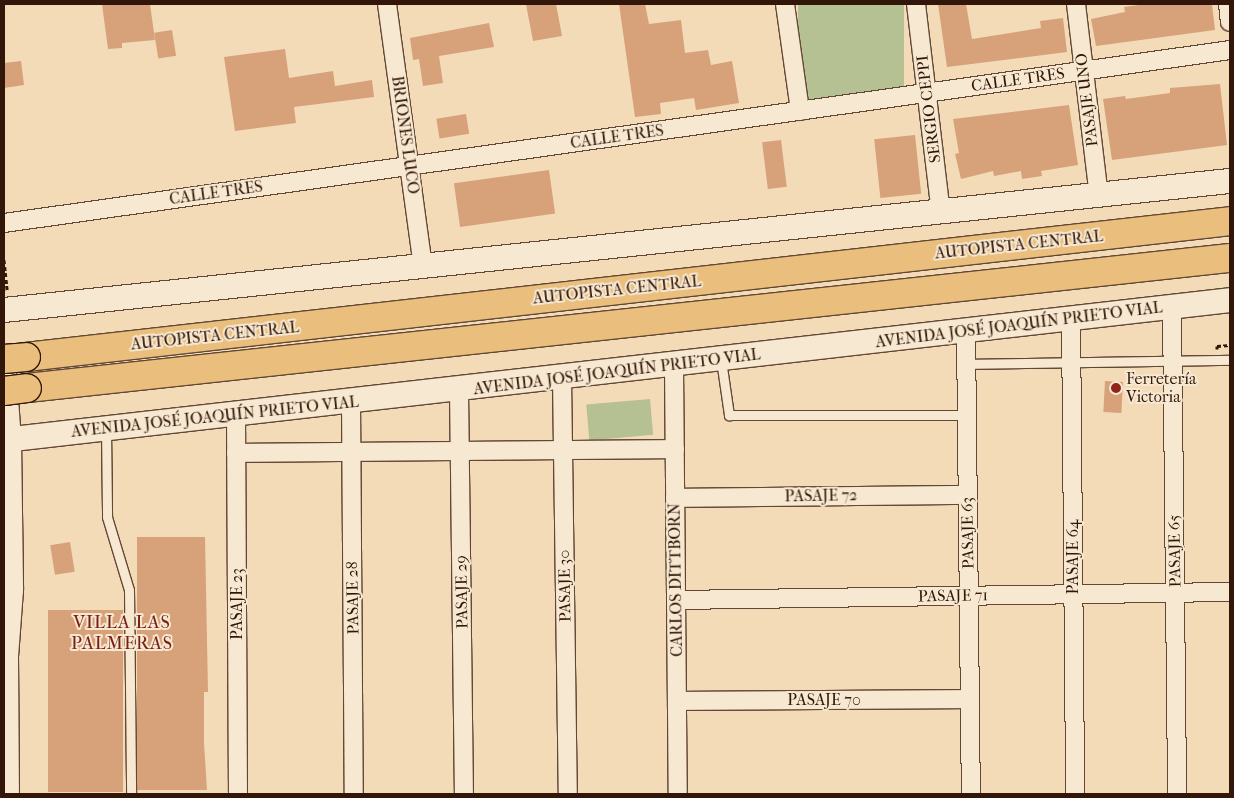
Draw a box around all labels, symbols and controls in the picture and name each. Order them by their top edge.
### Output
street label: PASAJE UNO [1072,52,1102,148]
street label: SERGIO CEPPI [913,54,945,164]
street label: CALLE TRES [970,64,1066,96]
street label: BRIONES LUCO [387,75,423,195]
street label: CALLE TRES [569,121,665,153]
street label: CALLE TRES [168,177,264,209]
street label: AUTOPISTA CENTRAL [934,227,1104,263]
street label: AUTOPISTA CENTRAL [532,272,702,308]
street label: AVENIDA JOSÉ JOAQUÍN PRIETO VIAL [874,298,1164,352]
street label: AUTOPISTA CENTRAL [130,318,300,354]
street label: AVENIDA JOSÉ JOAQUÍN PRIETO VIAL [472,345,762,399]
place label: Ferretería Victoria [1126,369,1196,407]
marker: Ferretería Victoria [1110,382,1122,394]
street label: AVENIDA JOSÉ JOAQUÍN PRIETO VIAL [70,392,360,442]
street label: PASAJE 72 [784,486,858,506]
street label: PASAJE 63 [958,497,978,569]
street label: CARLOS DITTBORN [665,503,687,657]
street label: PASAJE 65 [1165,515,1185,587]
street label: PASAJE 64 [1063,519,1083,595]
street label: PASAJE 30 [555,550,575,622]
street label: PASAJE 29 [452,555,472,629]
street label: PASAJE 28 [343,561,363,635]
street label: PASAJE 23 [227,568,247,640]
street label: PASAJE 71 [918,586,988,606]
district label: VILLA LAS PALMERAS [70,613,174,656]
street label: PASAJE 70 [787,690,861,710]

